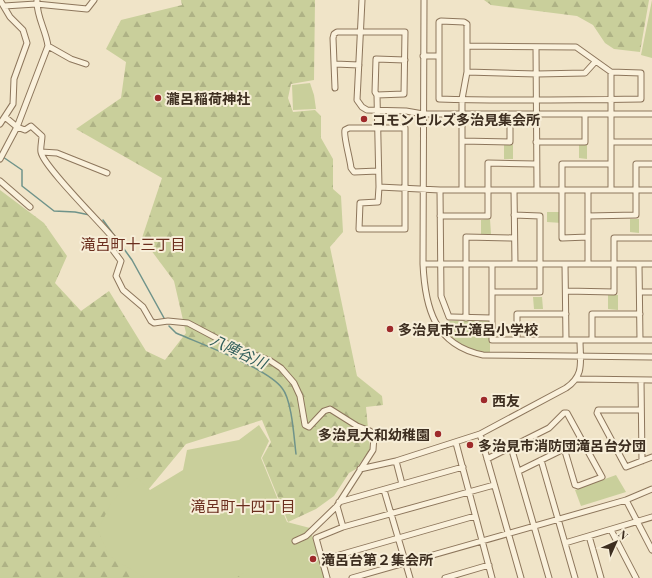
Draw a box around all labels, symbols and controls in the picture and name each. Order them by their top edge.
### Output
place label: 瀧呂稲荷神社 [166,89,250,108]
marker: 瀧呂稲荷神社 [153,93,163,103]
place label: コモンヒルズ多治見集会所 [372,110,540,129]
marker: コモンヒルズ多治見集会所 [359,114,369,124]
district label: 滝呂町十三丁目 [80,234,186,254]
place label: 多治見市立滝呂小学校 [398,320,538,339]
marker: 多治見市立滝呂小学校 [385,324,395,334]
water label: 八陣谷川 [208,329,272,374]
place label: 西友 [492,391,520,410]
marker: 西友 [479,395,489,405]
place label: 多治見大和幼稚園 [318,425,430,444]
marker: 多治見大和幼稚園 [433,429,443,439]
place label: 多治見市消防団滝呂台分団 [478,436,646,455]
marker: 多治見市消防団滝呂台分団 [465,440,475,450]
district label: 滝呂町十四丁目 [190,496,296,516]
north arrow [596,522,636,562]
text: N [615,526,632,543]
place label: 滝呂台第２集会所 [321,550,433,569]
marker: 滝呂台第２集会所 [308,554,318,564]

